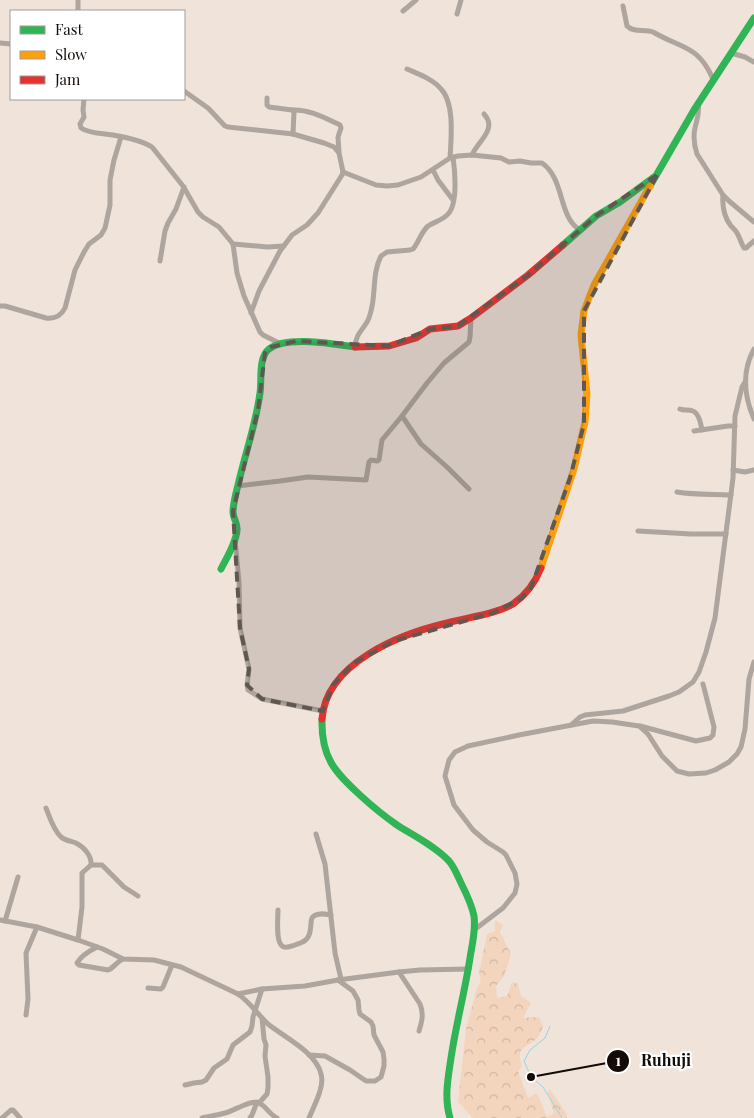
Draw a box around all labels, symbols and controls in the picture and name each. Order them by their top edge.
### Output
legend [10,10,185,100]
text: Fast [55,19,84,39]
text: Slow [55,44,87,64]
text: Jam [54,69,81,89]
callout: Ruhuji [606,1045,701,1076]
text: Ruhuji [641,1049,691,1070]
text: 1 [615,1050,621,1070]

